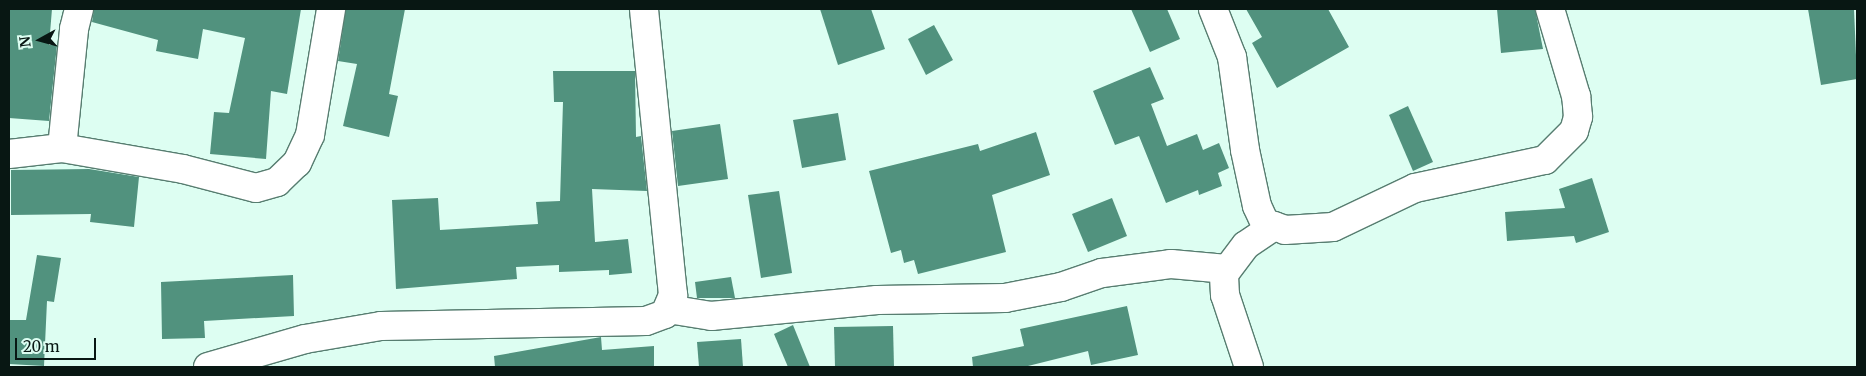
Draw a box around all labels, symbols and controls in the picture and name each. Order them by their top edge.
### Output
north arrow [15,15,65,65]
text: N [16,35,35,48]
scale bar [18,328,99,360]
text: 20 m [23,337,60,356]

